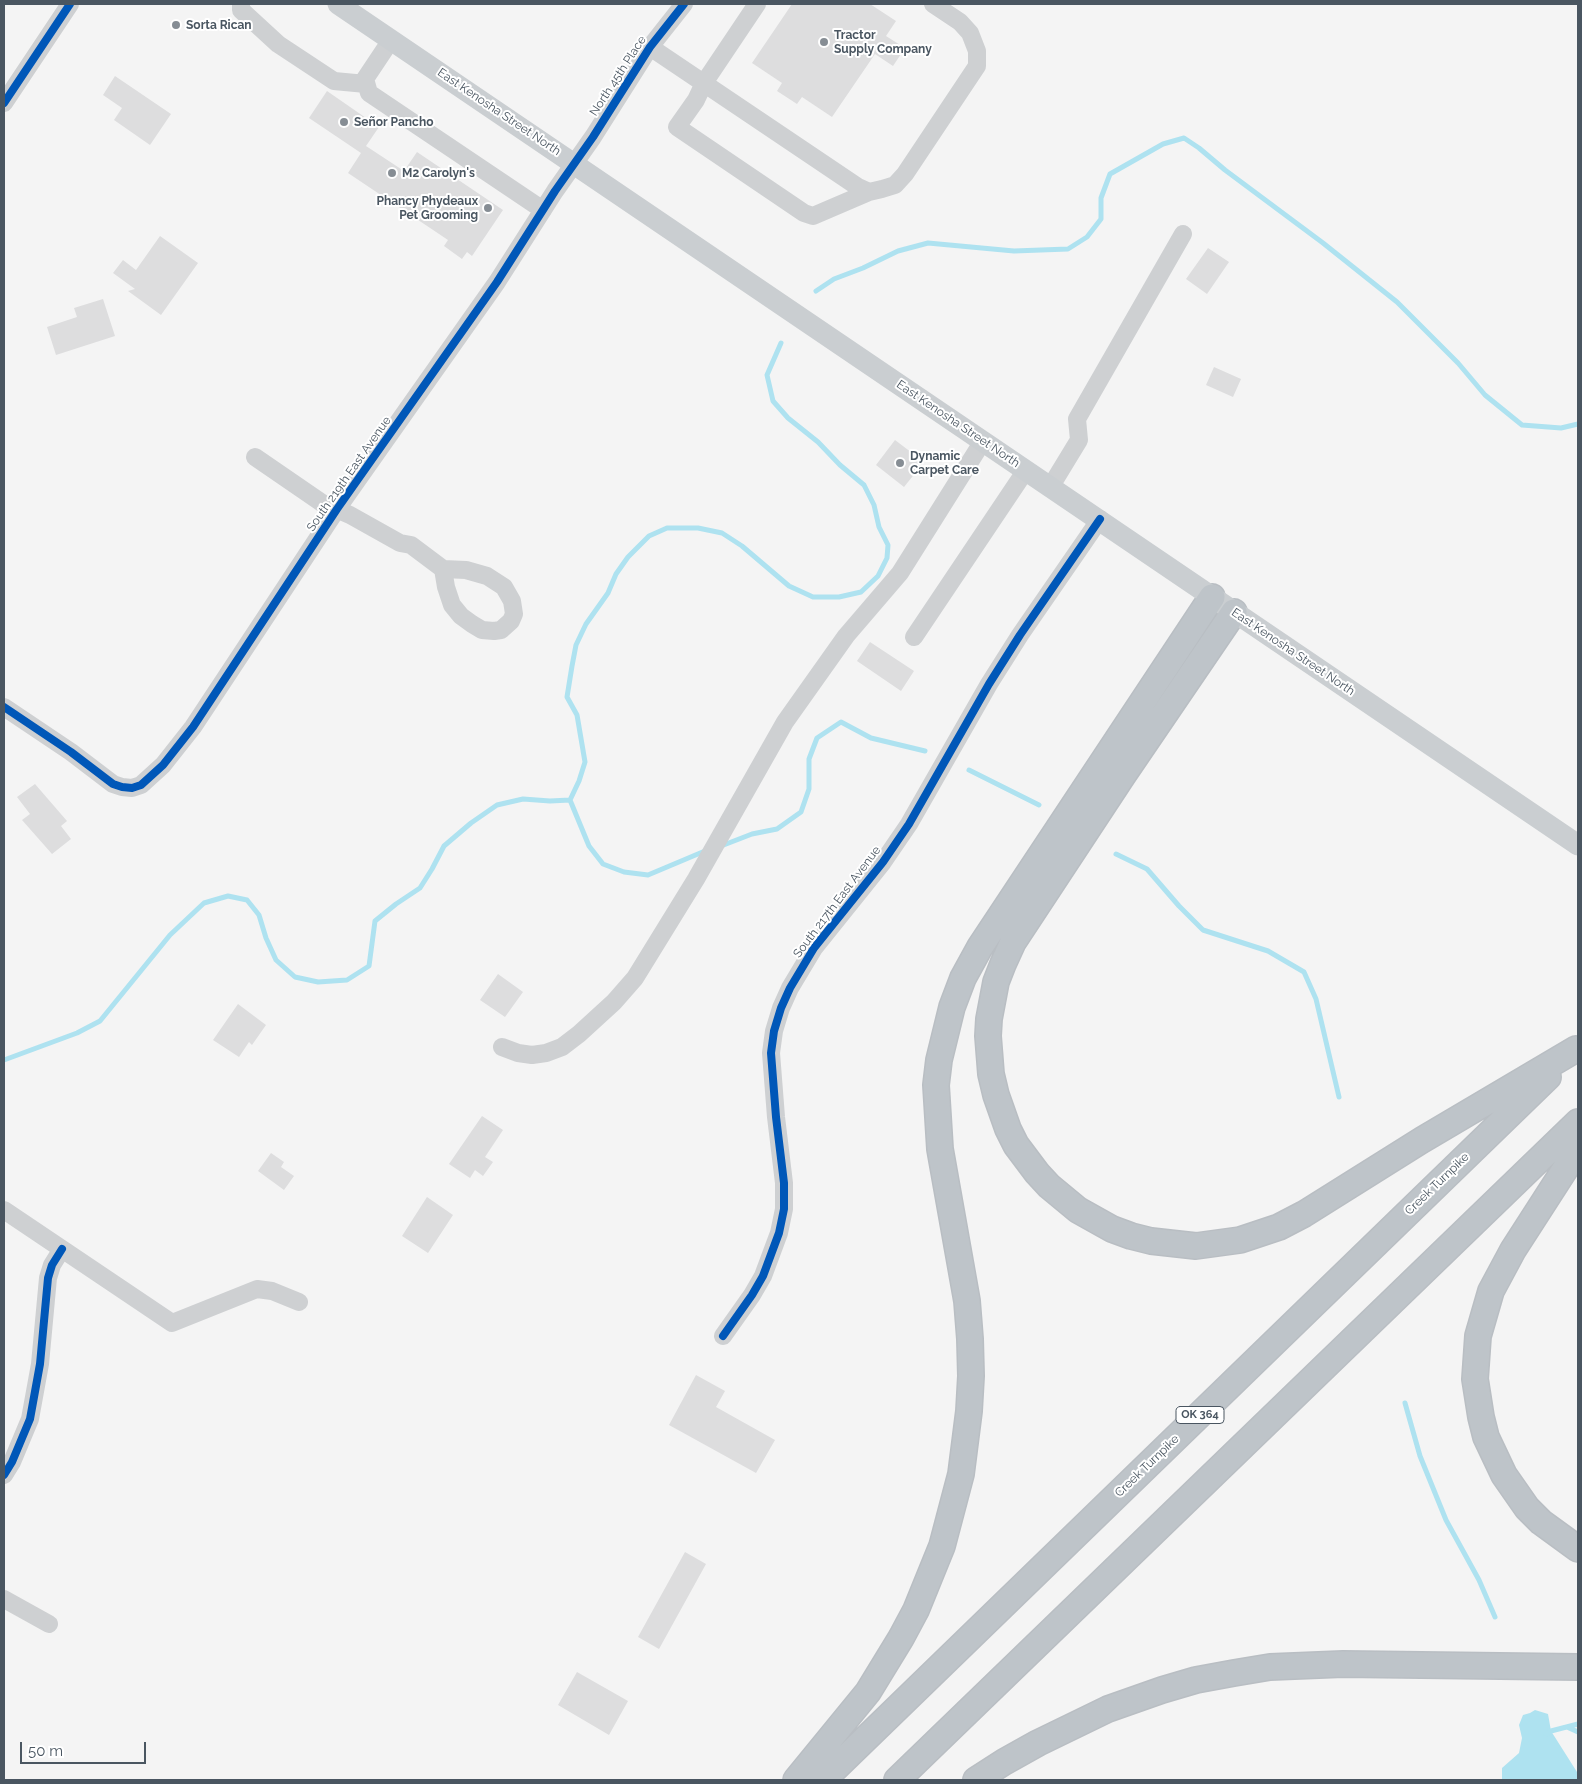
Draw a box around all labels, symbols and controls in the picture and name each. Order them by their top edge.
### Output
place label: Sorta Rican [186,18,252,32]
marker: Sorta Rican [170,19,182,31]
place label: Tractor Supply Company [834,28,932,56]
street label: North 45th Place [587,33,649,119]
marker: Tractor Supply Company [818,36,830,48]
street label: East Kenosha Street North [435,65,563,159]
place label: Señor Pancho [354,115,433,129]
marker: Señor Pancho [338,116,350,128]
place label: M2 Carolyn's [402,166,475,180]
marker: M2 Carolyn's [386,167,398,179]
place label: Phancy Phydeaux Pet Grooming [376,194,478,222]
marker: Phancy Phydeaux Pet Grooming [482,202,494,214]
street label: East Kenosha Street North [894,377,1022,471]
street label: South 219th East Avenue [304,414,394,534]
place label: Dynamic Carpet Care [910,449,979,477]
marker: Dynamic Carpet Care [894,457,906,469]
street label: East Kenosha Street North [1229,605,1357,699]
street label: South 217th East Avenue [790,843,884,961]
street label: Creek Turnpike [1402,1150,1472,1218]
road number: OK 364 [1176,1406,1224,1424]
street label: Creek Turnpike [1112,1432,1182,1500]
scale bar [22,1732,149,1764]
text: 50 m [28,1742,63,1760]

